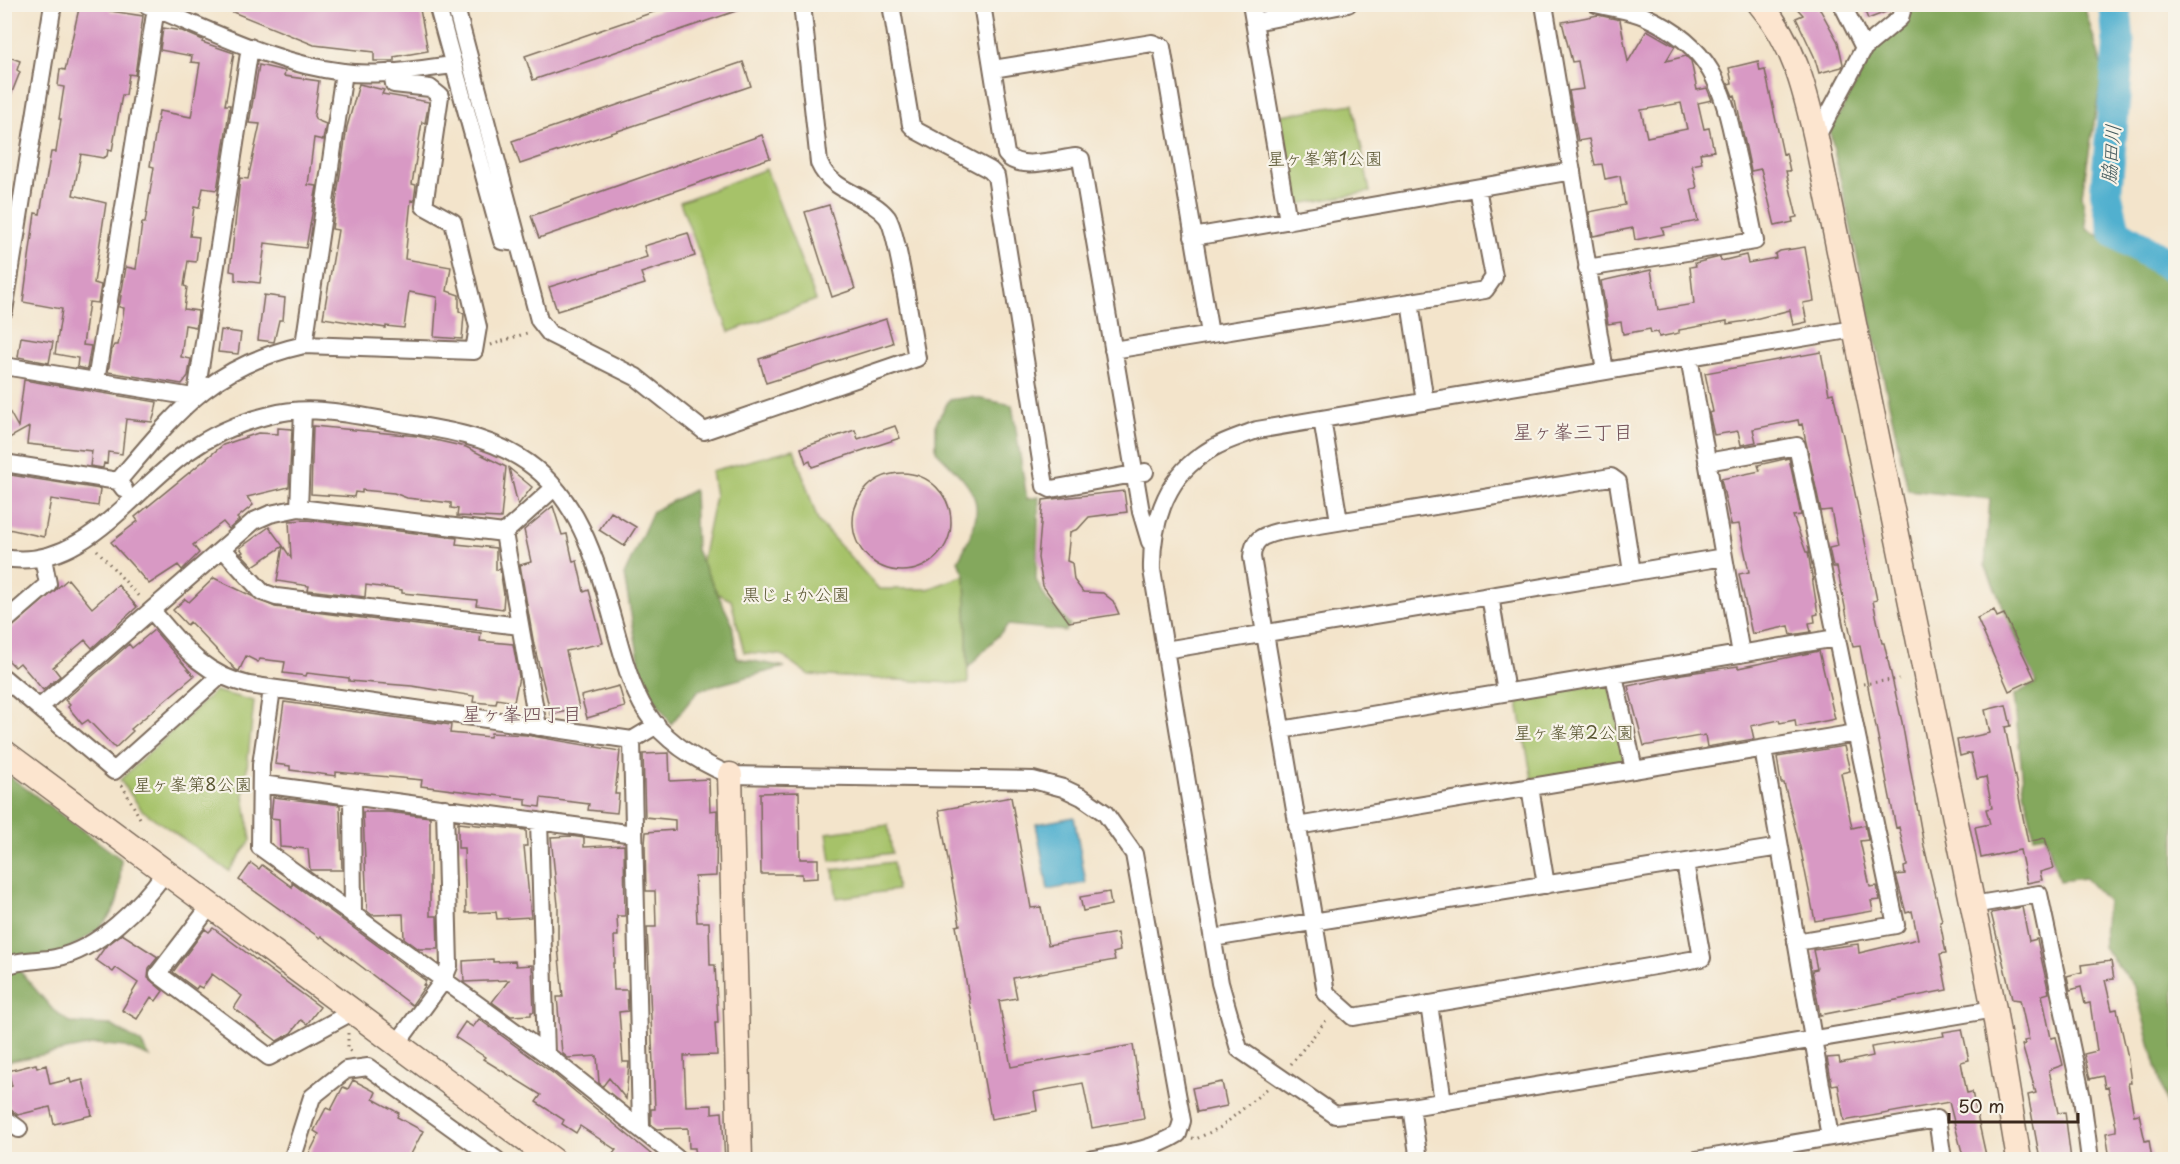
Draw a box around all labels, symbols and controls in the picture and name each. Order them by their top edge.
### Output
water label: 脇田川 [2092,123,2128,185]
park label: 星ヶ峯第1公園 [1267,144,1383,171]
district label: 星ヶ峯三丁目 [1513,416,1633,446]
park label: 黒じょか公園 [742,580,850,607]
district label: 星ヶ峯四丁目 [462,698,582,728]
park label: 星ヶ峯第2公園 [1514,718,1634,745]
park label: 星ヶ峯第8公園 [133,770,253,797]
scale bar [1949,1086,2078,1124]
text: 50 m [1958,1092,2005,1119]

